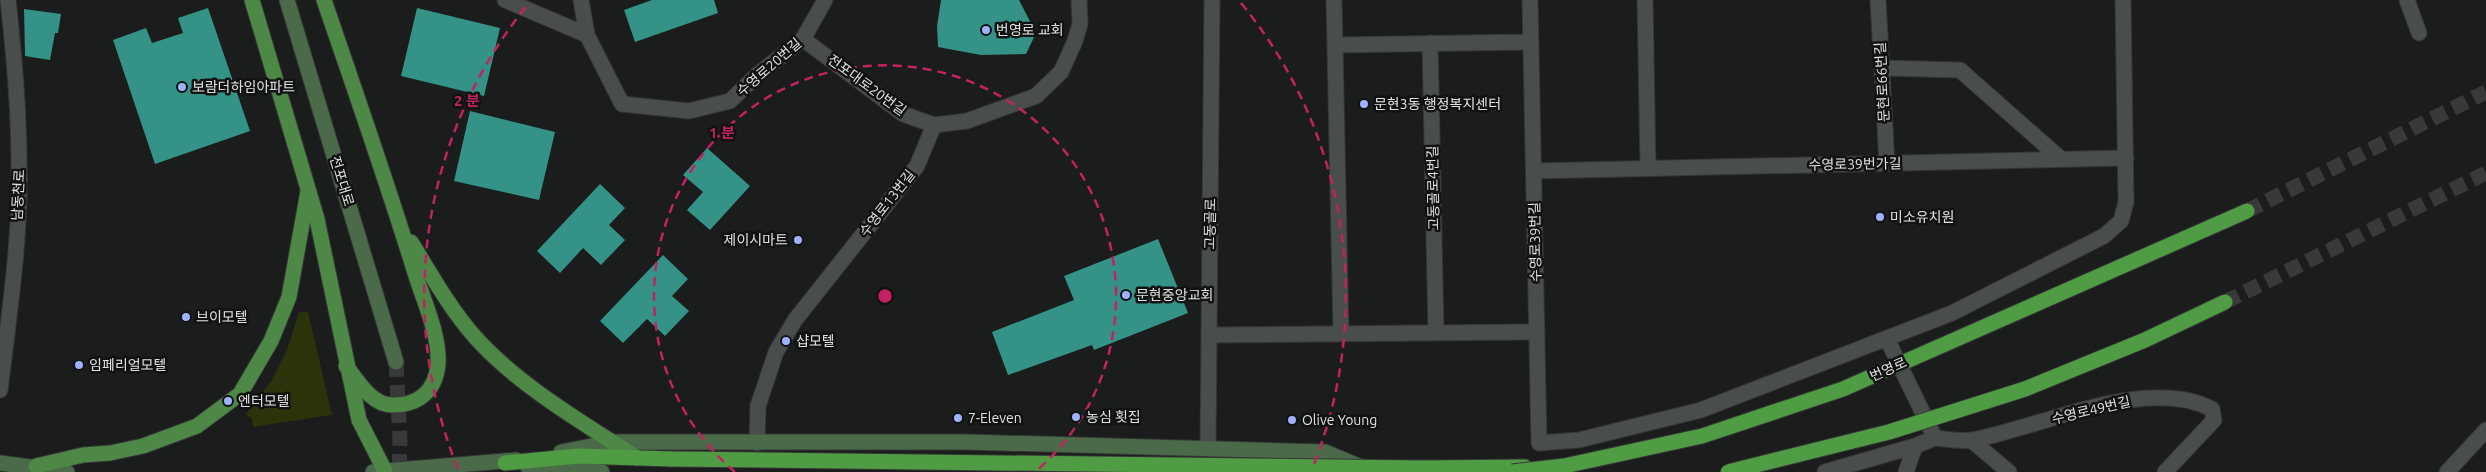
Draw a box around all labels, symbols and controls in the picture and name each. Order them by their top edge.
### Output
place label: 번영로 교회 [996,22,1064,38]
marker: 번영로 교회 [980,24,992,36]
street label: 수영로20번길 [733,35,805,99]
street label: 문현로66번길 [1872,42,1892,122]
street label: 전포대로20번길 [825,51,909,119]
place label: 보람더하임아파트 [192,79,295,95]
marker: 보람더하임아파트 [176,81,188,93]
text: 2 분 [454,92,480,109]
place label: 문현3동 행정복지센터 [1374,96,1501,112]
marker: 문현3동 행정복지센터 [1358,98,1370,110]
text: 1 분 [709,124,735,141]
street label: 고동골로4번길 [1424,145,1442,231]
street label: 전포대로 [327,154,357,208]
street label: 수영로39번가길 [1808,155,1902,173]
street label: 수영로13번길 [856,166,918,240]
street label: 남동천로 [9,169,27,221]
street label: 고동골로 [1202,198,1218,250]
street label: 수영로39번길 [1526,202,1544,282]
place label: 미소유치원 [1890,209,1954,225]
marker: 미소유치원 [1874,211,1886,223]
place label: 제이시마트 [724,232,788,248]
marker: 제이시마트 [792,234,804,246]
centre of rings [876,287,894,305]
place label: 문현중앙교회 [1136,287,1213,303]
marker: 문현중앙교회 [1120,289,1132,301]
place label: 브이모텔 [196,309,248,325]
marker: 브이모텔 [180,311,192,323]
place label: 샵모텔 [796,333,835,349]
marker: 샵모텔 [780,335,792,347]
street label: 번영로 [1867,354,1909,384]
place label: 임페리얼모텔 [89,357,166,373]
marker: 임페리얼모텔 [73,359,85,371]
place label: 엔터모텔 [238,393,290,409]
street label: 수영로49번길 [2050,393,2132,427]
marker: 엔터모텔 [222,395,234,407]
place label: 농심 횟집 [1086,409,1141,425]
place label: 7-Eleven [968,410,1022,426]
marker: 농심 횟집 [1070,411,1082,423]
marker: 7-Eleven [952,412,964,424]
place label: Olive Young [1302,412,1377,428]
marker: Olive Young [1286,414,1298,426]

